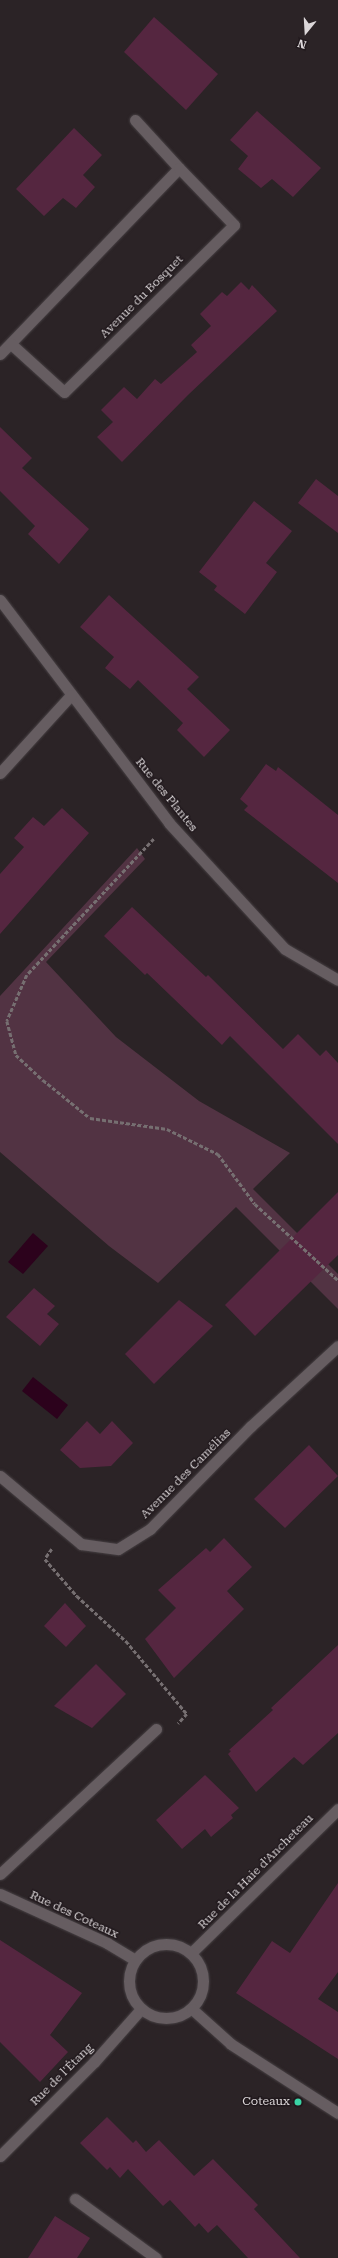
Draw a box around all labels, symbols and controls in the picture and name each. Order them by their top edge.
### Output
north arrow [286,12,326,52]
text: N [296,36,308,51]
street label: Avenue du Bosquet [97,252,187,342]
street label: Rue des Plantes [132,755,200,835]
street label: Avenue des Camélias [138,1426,234,1522]
street label: Rue de la Haie d'Ancheteau [196,1812,316,1932]
street label: Rue des Coteaux [27,1888,121,1942]
street label: Rue de l'Étang [28,2041,96,2109]
place label: Coteaux [242,2095,290,2109]
marker: Coteaux [293,2097,303,2107]

